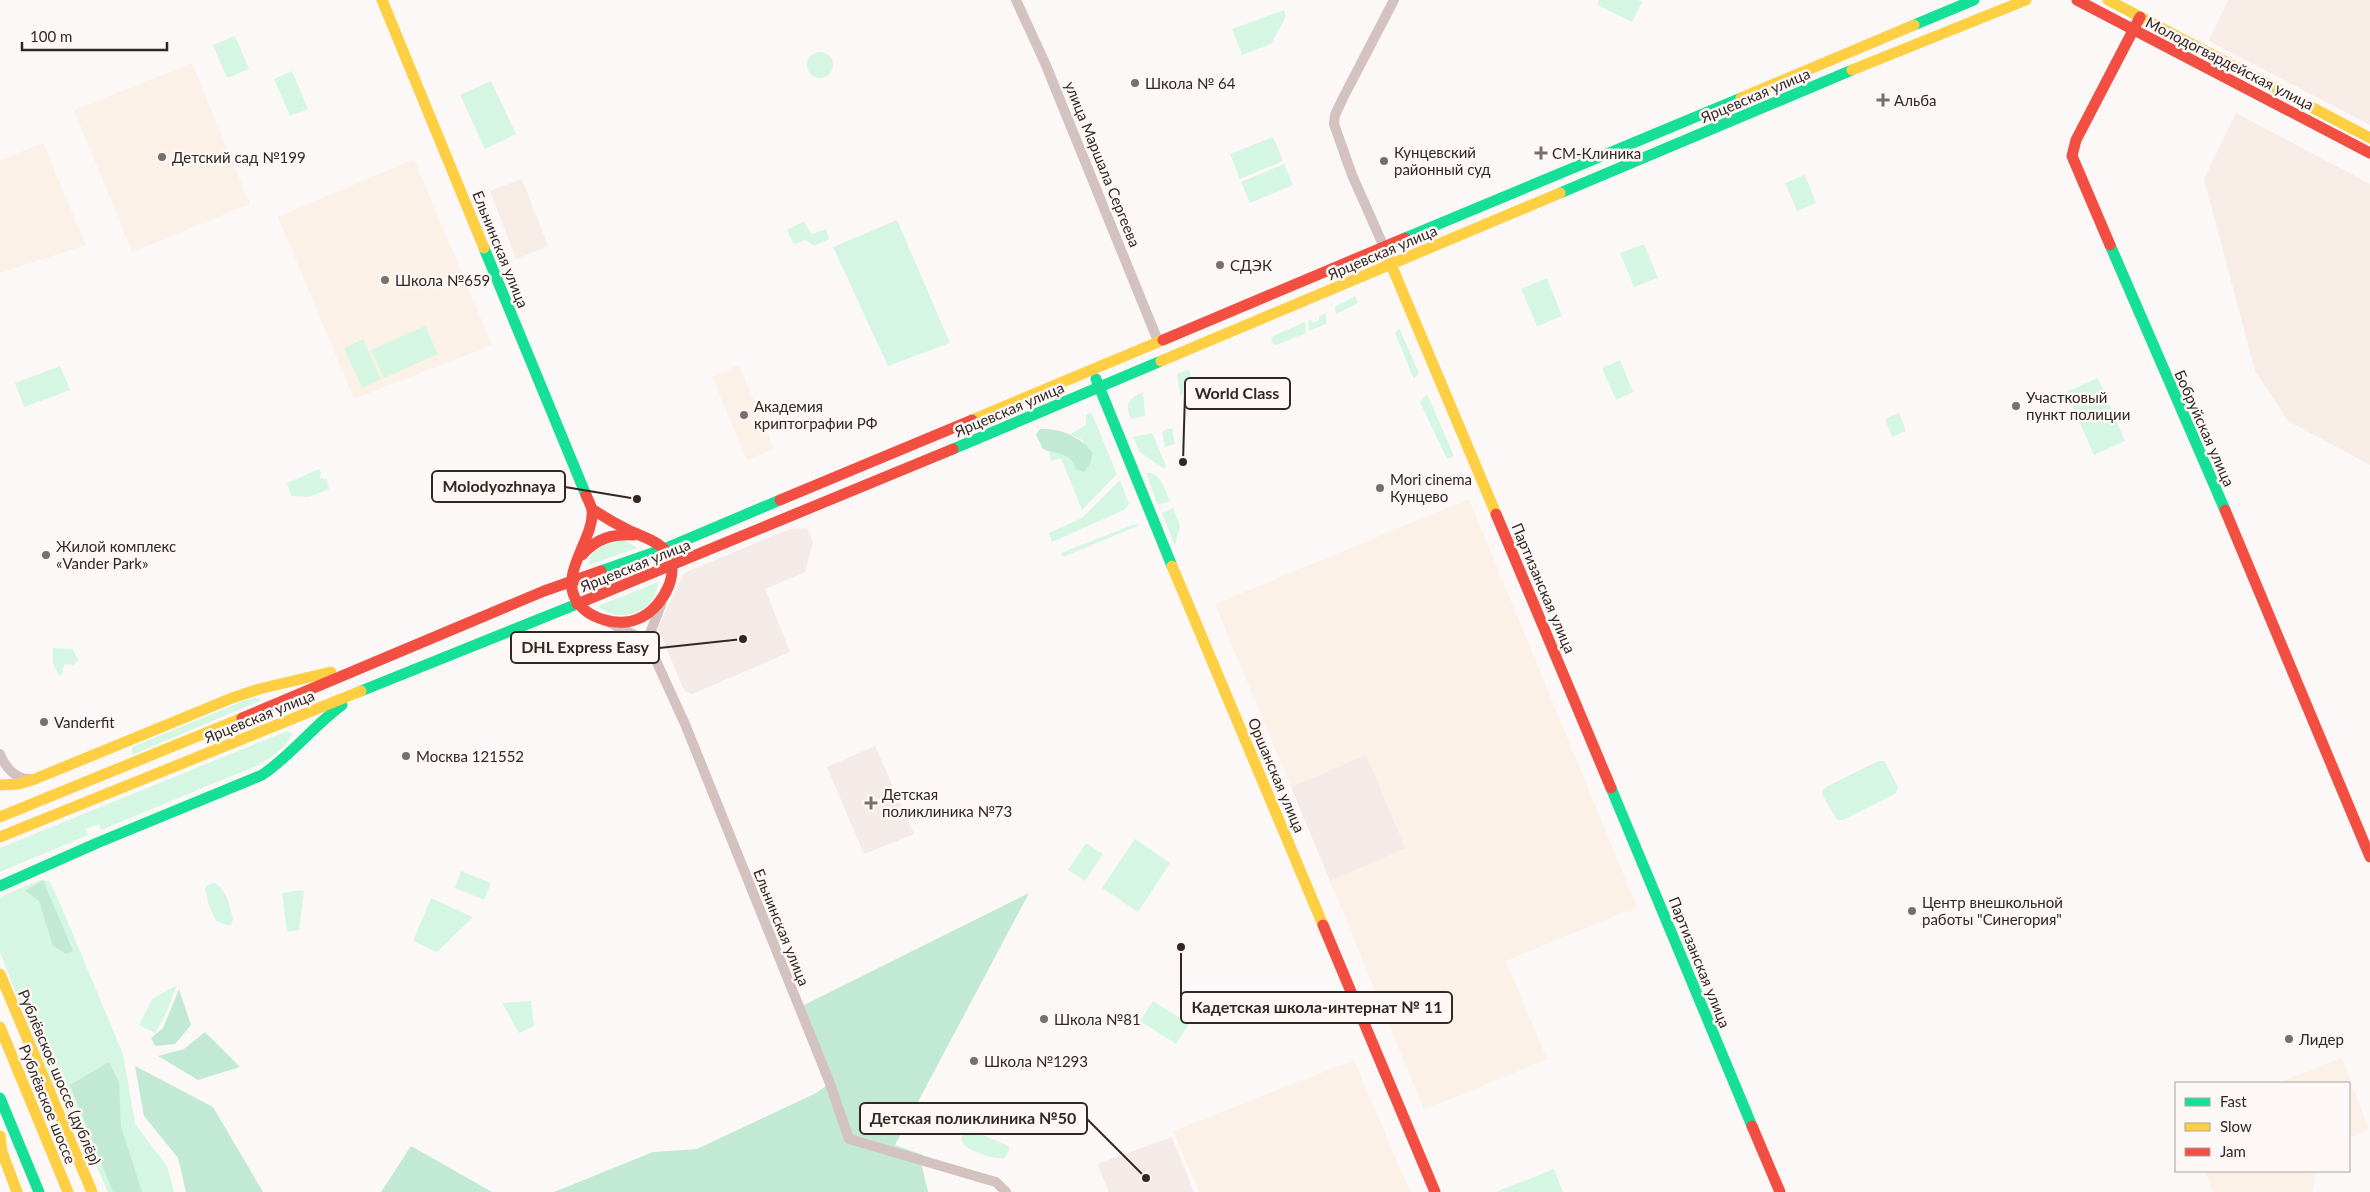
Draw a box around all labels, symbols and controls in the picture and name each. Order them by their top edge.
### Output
street label: Молодогвардейская улица [2143,13,2317,113]
scale bar [22,20,168,52]
text: 100 m [30,27,72,45]
street label: Ярцевская улица [1697,64,1812,127]
place label: Школа № 64 [1145,74,1236,92]
marker: Школа № 64 [1129,77,1141,89]
street label: улица Маршала Сергеева [1061,79,1145,249]
place label: Альба [1894,91,1936,109]
marker: Альба [1876,93,1890,107]
place label: Кунцевский районный суд [1394,143,1491,178]
place label: СМ-Клиника [1552,144,1641,162]
marker: СМ-Клиника [1534,146,1548,160]
place label: Детский сад №199 [172,148,306,166]
marker: Детский сад №199 [156,151,168,163]
marker: Кунцевский районный суд [1378,155,1390,167]
street label: Ельнинская улица [469,188,533,310]
street label: Ярцевская улица [1324,221,1439,284]
place label: СДЭК [1230,256,1272,274]
marker: СДЭК [1214,259,1226,271]
place label: Школа №659 [395,271,490,289]
marker: Школа №659 [379,274,391,286]
street label: Бобруйская улица [2171,367,2239,489]
street label: Ярцевская улица [951,378,1066,441]
callout: World Class [1185,378,1290,409]
text: World Class [1195,383,1279,402]
place label: Участковый пункт полиции [2026,388,2130,423]
place label: Академия криптографии РФ [754,397,878,432]
marker: Участковый пункт полиции [2010,400,2022,412]
marker: Академия криптографии РФ [738,409,750,421]
place label: Mori cinema Кунцево [1390,470,1472,505]
callout: Molodyozhnaya [432,471,565,502]
text: Molodyozhnaya [442,476,556,495]
marker: Mori cinema Кунцево [1374,482,1386,494]
street label: Партизанская улица [1508,520,1580,656]
street label: Ярцевская улица [576,535,693,596]
place label: Жилой комплекс «Vander Park» [56,537,176,572]
marker: Жилой комплекс «Vander Park» [40,549,52,561]
callout: DHL Express Easy [511,632,659,663]
text: DHL Express Easy [521,637,649,656]
street label: Ярцевская улица [200,686,317,747]
place label: Vanderfit [54,713,115,731]
street label: Оршанская улица [1245,715,1309,835]
marker: Vanderfit [38,716,50,728]
place label: Москва 121552 [416,747,524,765]
marker: Москва 121552 [400,750,412,762]
place label: Детская поликлиника №73 [882,785,1012,820]
marker: Детская поликлиника №73 [864,796,878,810]
street label: Ельнинская улица [750,866,814,988]
place label: Центр внешкольной работы "Синегория" [1922,893,2063,928]
street label: Партизанская улица [1665,894,1735,1030]
marker: Центр внешкольной работы "Синегория" [1906,905,1918,917]
street label: Рублёвское шоссе (дублёр) [15,987,105,1167]
callout: Кадетская школа-интернат № 11 [1181,992,1452,1023]
text: Кадетская школа-интернат № 11 [1192,997,1442,1016]
place label: Школа №81 [1054,1010,1141,1028]
marker: Школа №81 [1038,1013,1050,1025]
place label: Лидер [2298,1030,2344,1048]
marker: Лидер [2283,1033,2295,1045]
street label: Рублёвское шоссе [16,1042,80,1166]
place label: Школа №1293 [984,1052,1088,1070]
marker: Школа №1293 [968,1055,980,1067]
legend [2175,1082,2350,1172]
text: Fast [2220,1092,2247,1110]
callout: Детская поликлиника №50 [860,1103,1087,1134]
text: Детская поликлиника №50 [870,1108,1076,1127]
text: Slow [2220,1117,2252,1135]
text: Jam [2220,1142,2246,1160]

